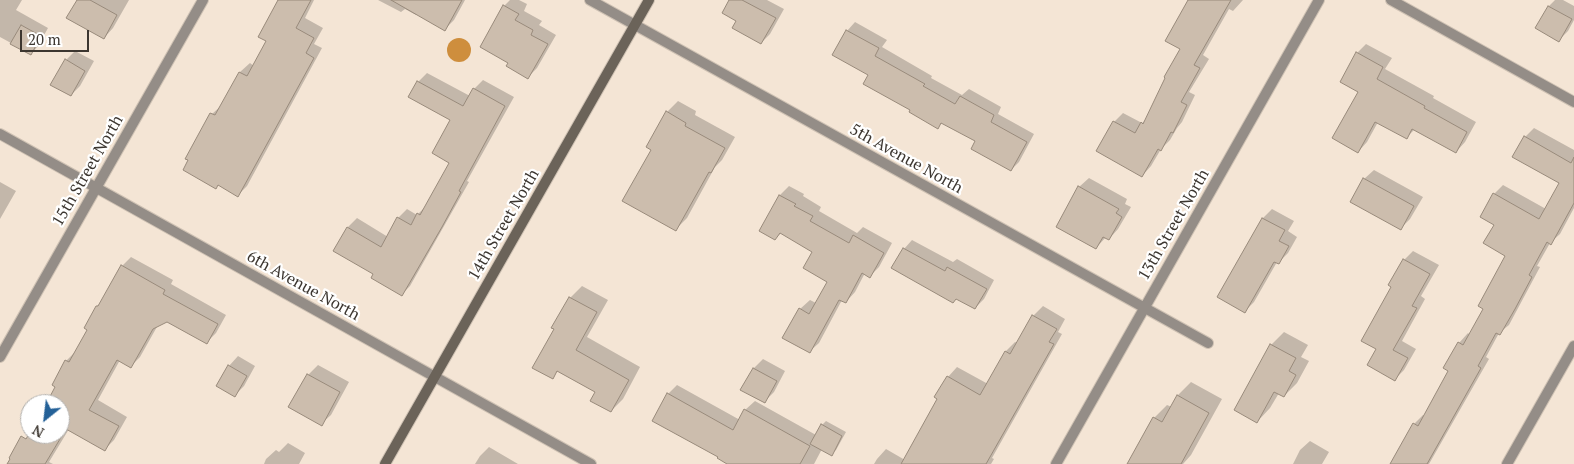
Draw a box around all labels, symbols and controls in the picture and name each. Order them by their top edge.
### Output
scale bar [22,20,91,52]
text: 20 m [28,29,61,49]
street label: 15th Street North [48,112,128,230]
street label: 5th Avenue North [846,120,966,198]
street label: 14th Street North [464,166,544,284]
street label: 13th Street North [1134,166,1214,284]
street label: 6th Avenue North [243,247,363,325]
north arrow [20,394,70,444]
text: N [29,421,47,443]

